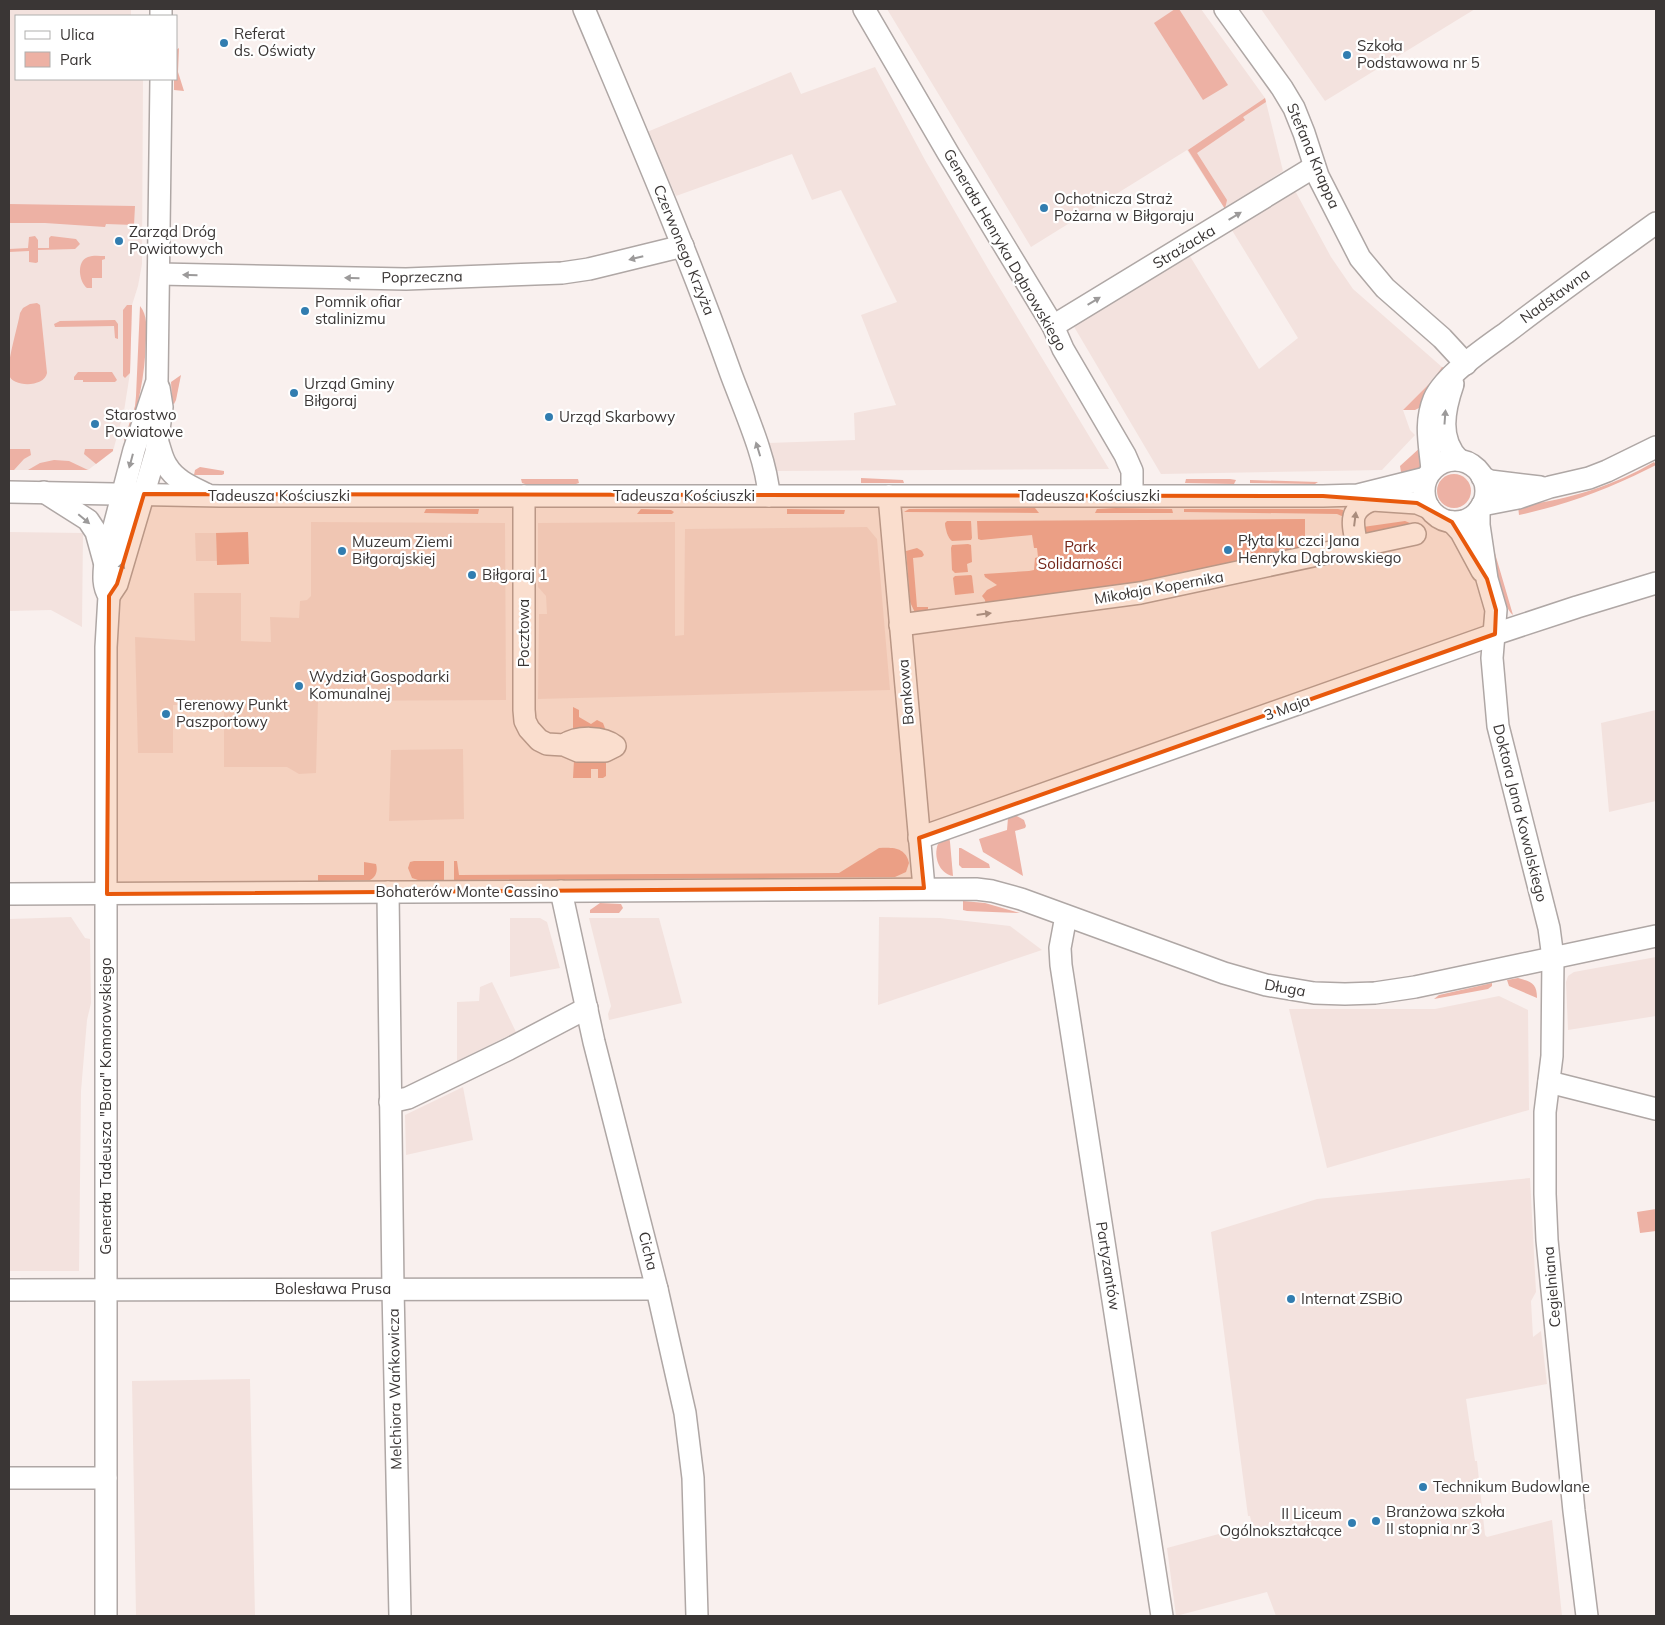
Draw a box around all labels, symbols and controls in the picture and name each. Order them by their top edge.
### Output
legend [15,15,178,80]
place label: Referat ds. Oświaty [234,24,316,60]
text: Ulica [60,25,94,44]
place label: Szkoła Podstawowa nr 5 [1357,36,1480,72]
marker: Referat ds. Oświaty [218,37,230,49]
marker: Szkoła Podstawowa nr 5 [1341,49,1353,61]
text: Park [60,50,92,69]
street label: Stefana Knappa [1283,100,1344,211]
street label: Generała Henryka Dąbrowskiego [940,145,1071,354]
street label: Czerwonego Krzyża [650,182,719,318]
place label: Ochotnicza Straż Pożarna w Biłgoraju [1054,189,1194,225]
marker: Ochotnicza Straż Pożarna w Biłgoraju [1038,202,1050,214]
one-way arrow [1228,211,1241,220]
street label: Strażacka [1149,220,1219,273]
place label: Zarząd Dróg Powiatowych [129,222,223,258]
marker: Zarząd Dróg Powiatowych [113,235,125,247]
one-way arrow [628,254,643,262]
street label: Nadstawna [1516,264,1593,327]
street label: Poprzeczna [381,266,463,287]
one-way arrow [182,271,198,279]
one-way arrow [344,273,360,281]
place label: Pomnik ofiar stalinizmu [315,292,402,328]
one-way arrow [1088,296,1101,306]
marker: Pomnik ofiar stalinizmu [299,305,311,317]
place label: Urząd Gminy Biłgoraj [304,374,394,410]
marker: Urząd Gminy Biłgoraj [288,387,300,399]
place label: Starostwo Powiatowe [105,405,183,441]
place label: Urząd Skarbowy [559,407,675,426]
one-way arrow [1441,409,1449,425]
marker: Urząd Skarbowy [543,411,555,423]
marker: Starostwo Powiatowe [89,418,101,430]
one-way arrow [753,441,761,456]
one-way arrow [127,453,135,468]
street label: Tadeusza Kościuszki [208,486,350,505]
street label: Tadeusza Kościuszki [613,486,755,505]
street label: Tadeusza Kościuszki [1018,486,1160,505]
one-way arrow [1351,510,1359,526]
one-way arrow [78,513,91,524]
place label: Płyta ku czci Jana Henryka Dąbrowskiego [1238,531,1401,567]
place label: Muzeum Ziemi Biłgorajskiej [352,532,452,568]
park label: Park Solidarności [1038,537,1122,573]
marker: Płyta ku czci Jana Henryka Dąbrowskiego [1222,544,1234,556]
marker: Muzeum Ziemi Biłgorajskiej [336,545,348,557]
one-way arrow [118,561,126,576]
place label: Biłgoraj 1 [482,565,548,584]
street label: Mikołaja Kopernika [1093,567,1225,608]
marker: Biłgoraj 1 [466,569,478,581]
street label: Pocztowa [514,599,533,667]
one-way arrow [977,610,993,618]
street label: Bankowa [893,658,918,726]
place label: Wydział Gospodarki Komunalnej [309,667,449,703]
marker: Wydział Gospodarki Komunalnej [293,680,305,692]
street label: 3 Maja [1261,691,1312,725]
place label: Terenowy Punkt Paszportowy [176,695,288,731]
marker: Terenowy Punkt Paszportowy [160,708,172,720]
street label: Doktora Jana Kowalskiego [1489,722,1552,904]
street label: Bohaterów Monte Cassino [376,882,558,901]
street label: Generała Tadeusza "Bora" Komorowskiego [96,957,115,1255]
street label: Długa [1263,975,1307,1000]
street label: Partyzantów [1092,1220,1125,1312]
street label: Cicha [635,1230,662,1272]
street label: Cegielniana [1538,1246,1565,1328]
street label: Bolesława Prusa [275,1279,391,1298]
place label: Internat ZSBiO [1301,1289,1403,1308]
marker: Internat ZSBiO [1285,1293,1297,1305]
street label: Melchiora Wańkowicza [384,1308,405,1470]
place label: Technikum Budowlane [1433,1477,1590,1496]
marker: Technikum Budowlane [1417,1481,1429,1493]
place label: Branżowa szkoła II stopnia nr 3 [1386,1502,1505,1538]
place label: II Liceum Ogólnokształcące [1220,1504,1342,1540]
marker: Branżowa szkoła II stopnia nr 3 [1370,1515,1382,1527]
marker: II Liceum Ogólnokształcące [1346,1517,1358,1529]

